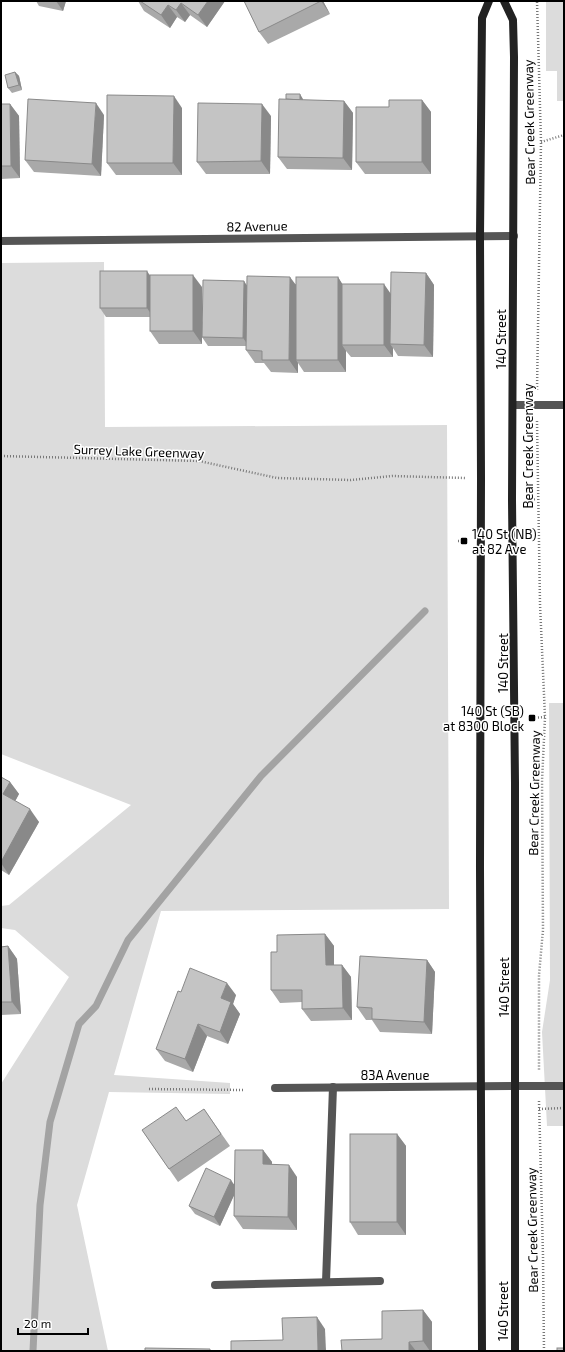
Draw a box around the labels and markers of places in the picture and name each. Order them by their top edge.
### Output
place label: 140 St (NB) at 82 Ave [472,526,537,557]
marker: 140 St (NB) at 82 Ave [459,536,469,546]
place label: 140 St (SB) at 8300 Block [443,703,524,734]
marker: 140 St (SB) at 8300 Block [527,713,537,723]

